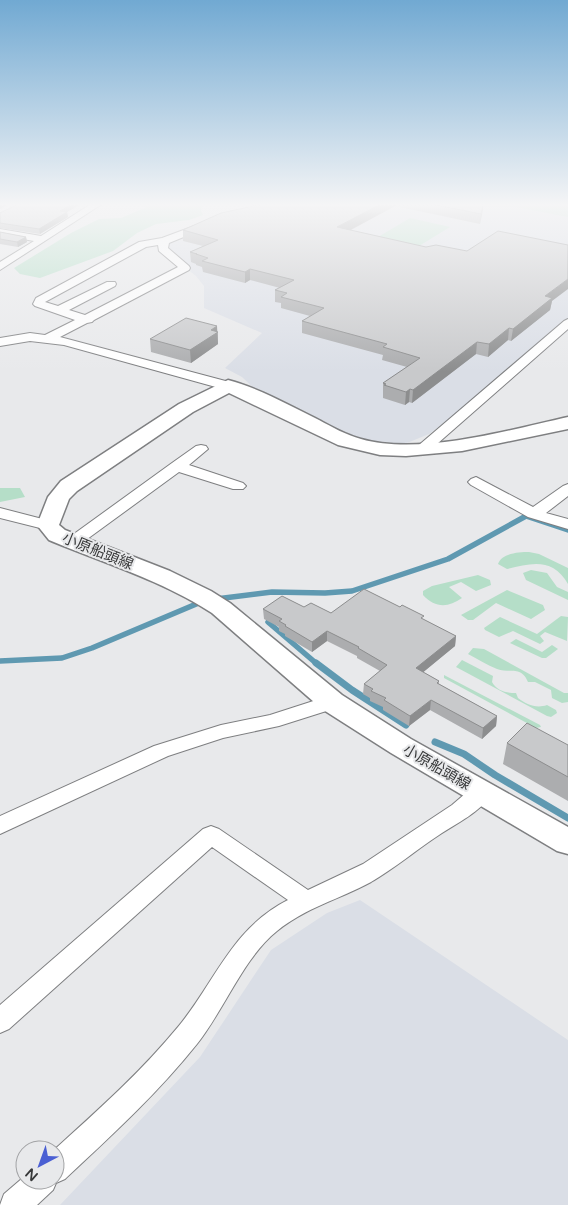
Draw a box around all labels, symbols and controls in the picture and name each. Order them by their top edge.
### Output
street label: 小原船頭線 [60,529,136,573]
street label: 小原船頭線 [400,740,474,794]
north arrow [15,1140,65,1190]
text: N [22,1164,42,1185]

